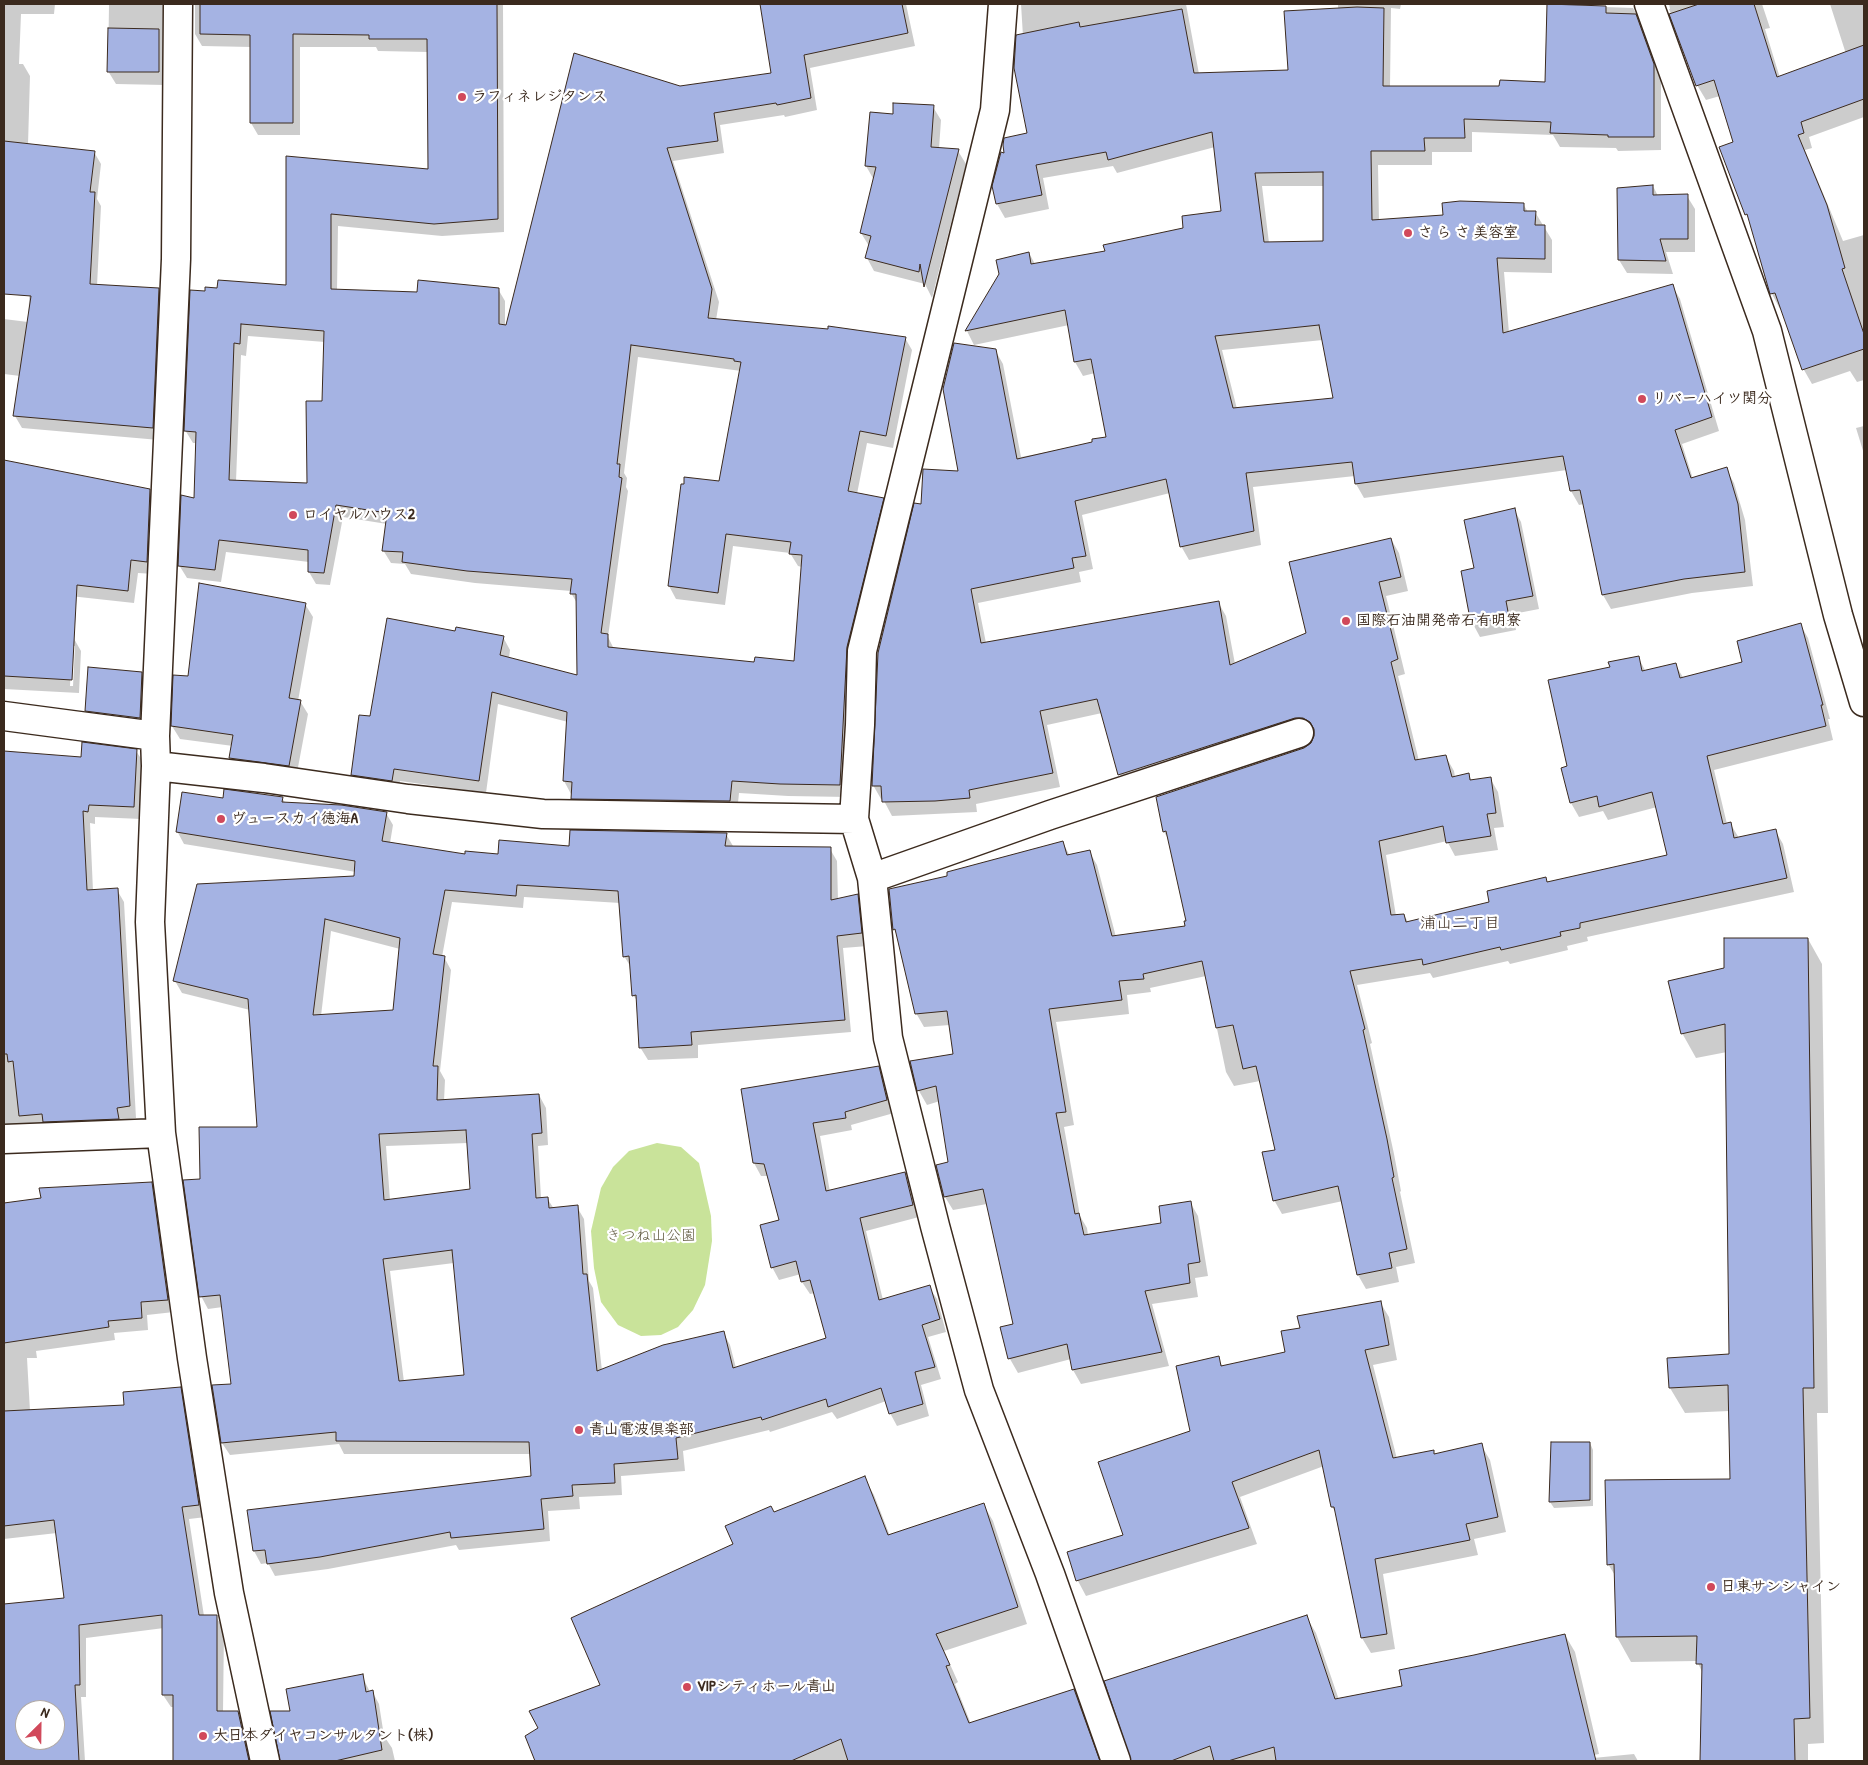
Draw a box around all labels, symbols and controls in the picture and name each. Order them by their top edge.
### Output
place label: ラフィネレジタンス [472,88,607,106]
marker: ラフィネレジタンス [456,91,468,103]
place label: さ ら さ 美容室 [1418,224,1518,242]
marker: さ ら さ 美容室 [1402,227,1414,239]
place label: リバーハイツ関分 [1652,390,1772,408]
marker: リバーハイツ関分 [1636,393,1648,405]
place label: ロイヤルハウス2 [303,506,415,524]
marker: ロイヤルハウス2 [287,509,299,521]
place label: 国際石油開発帝石有明寮 [1356,612,1521,630]
marker: 国際石油開発帝石有明寮 [1340,615,1352,627]
place label: ヴュースカイ徳海A [231,810,358,828]
marker: ヴュースカイ徳海A [215,813,227,825]
district label: 浦山二丁目 [1420,914,1500,934]
park label: きつね山公園 [606,1227,696,1245]
place label: 青山電波倶楽部 [589,1421,694,1439]
marker: 青山電波倶楽部 [573,1424,585,1436]
place label: 日東サンシャイン [1721,1578,1841,1596]
marker: 日東サンシャイン [1705,1581,1717,1593]
place label: VIPシティホール青山 [697,1678,836,1696]
marker: VIPシティホール青山 [681,1681,693,1693]
north arrow [15,1700,65,1750]
text: N [39,1701,53,1722]
place label: 大日本ダイヤコンサルタント(株) [213,1727,433,1745]
marker: 大日本ダイヤコンサルタント(株) [197,1730,209,1742]

